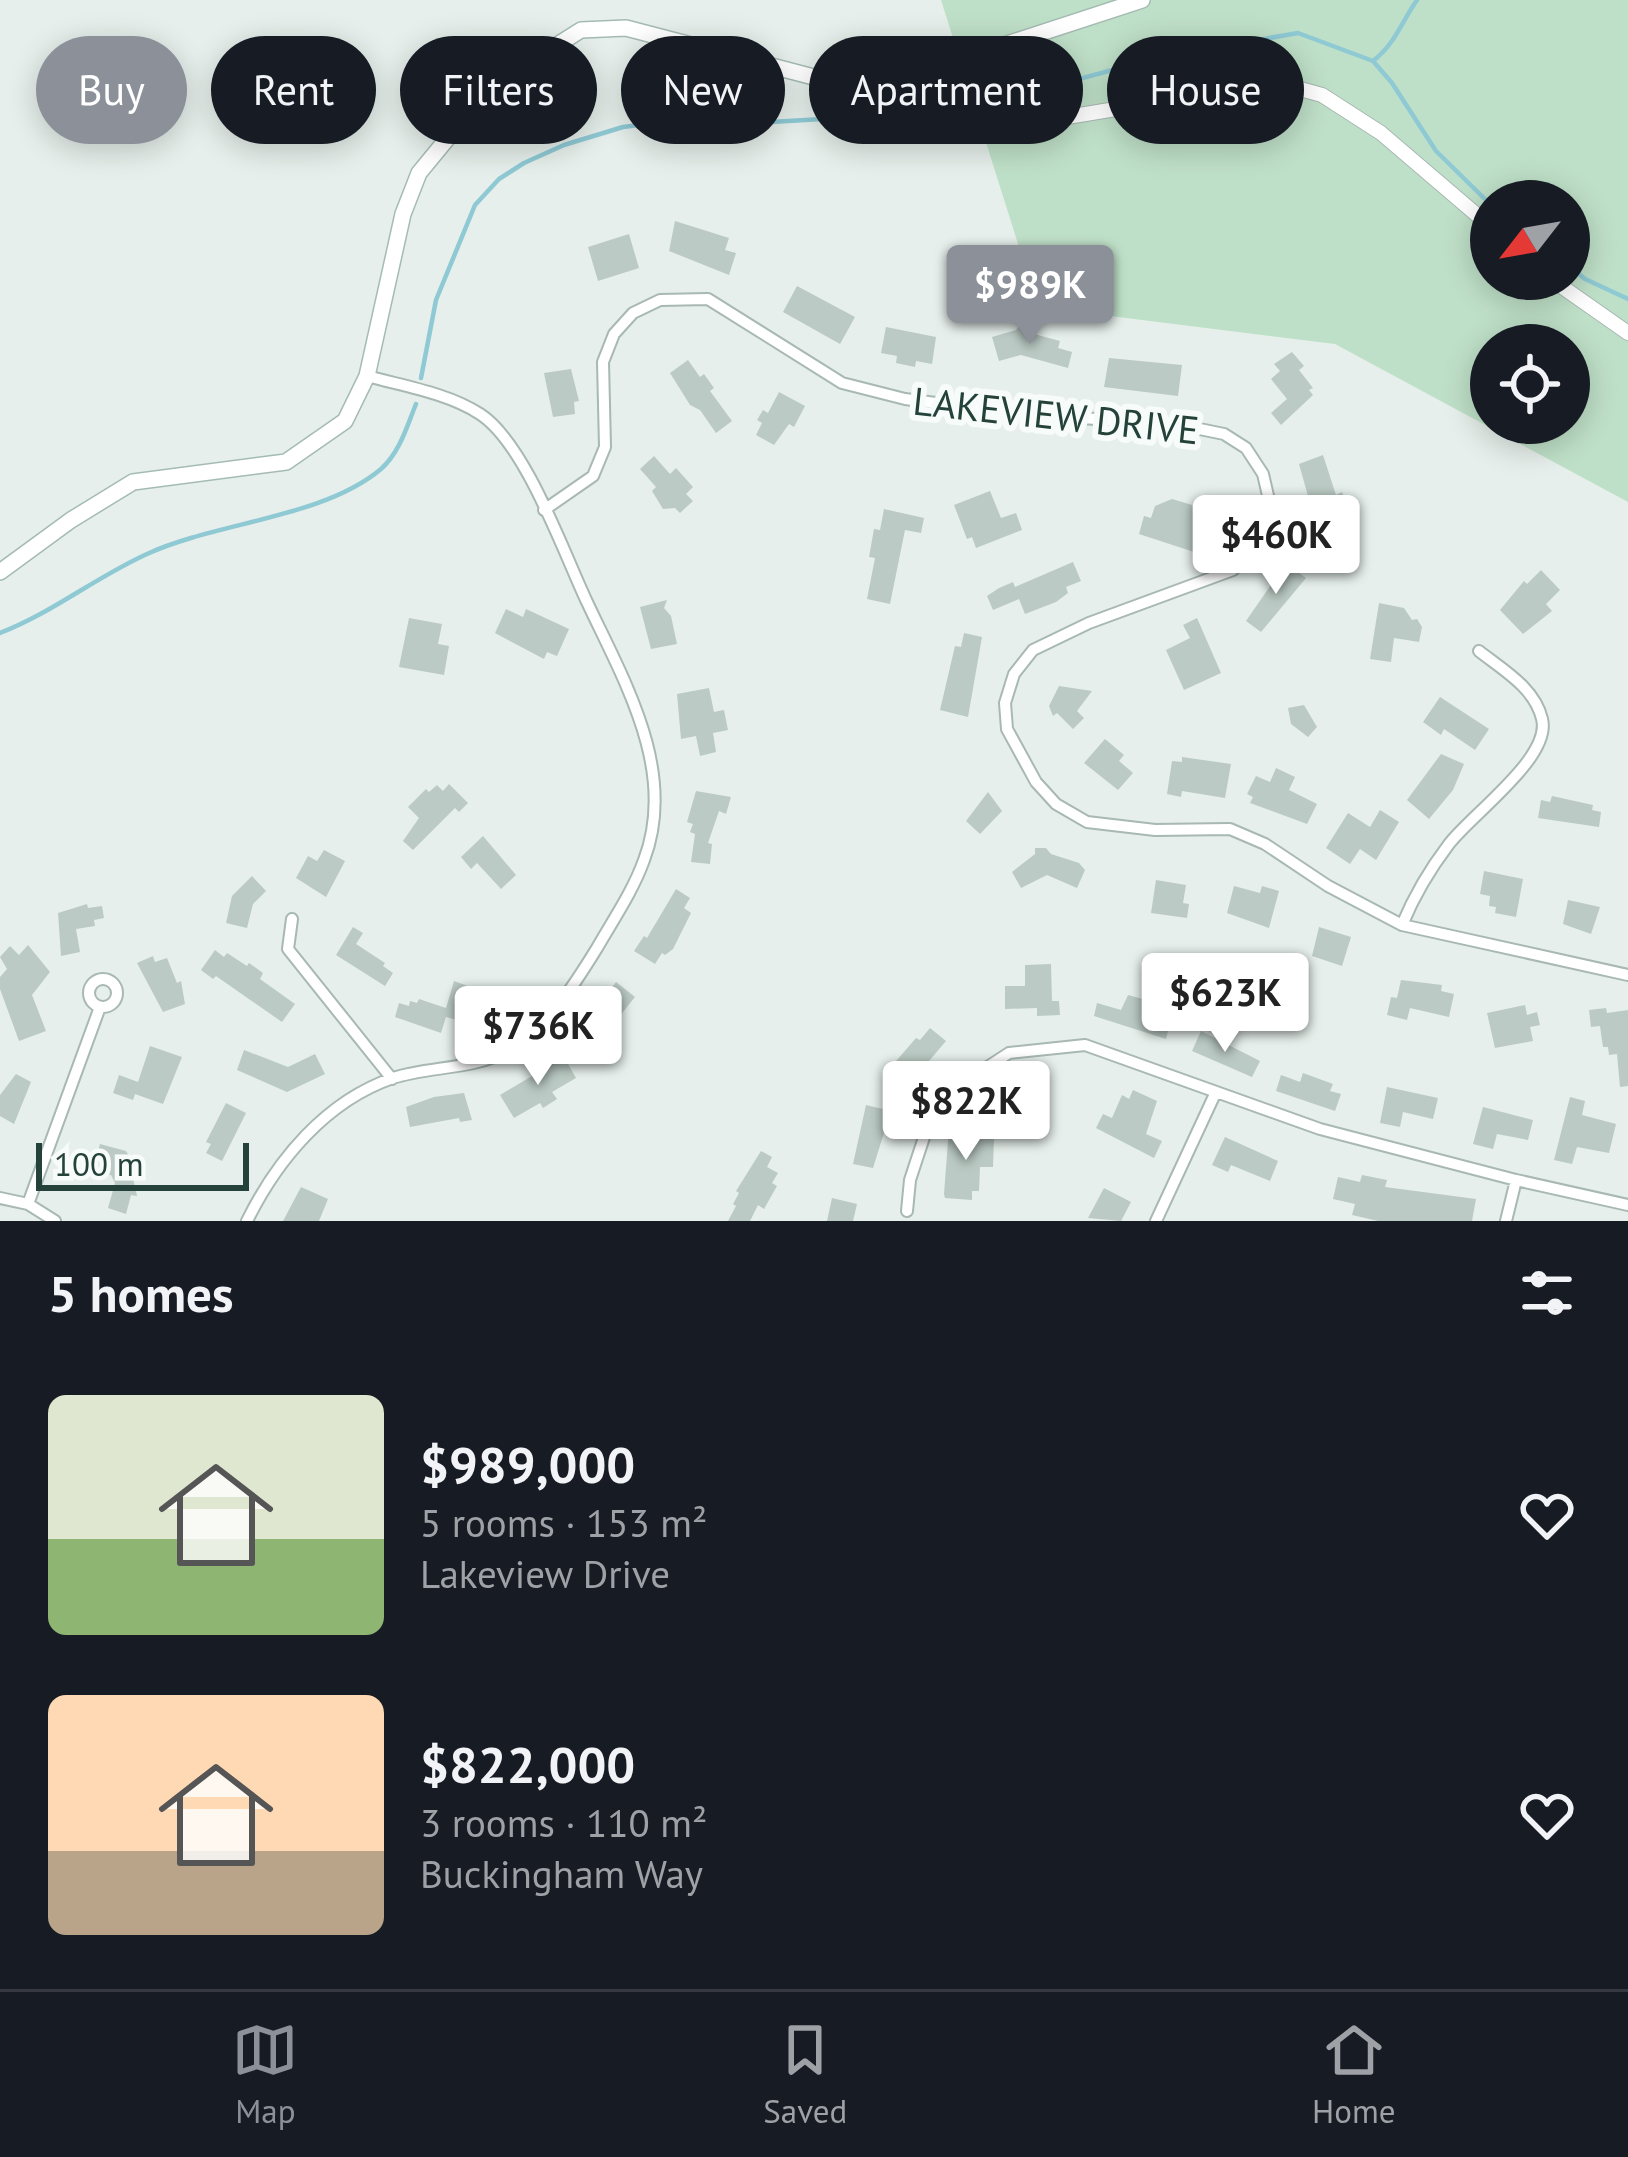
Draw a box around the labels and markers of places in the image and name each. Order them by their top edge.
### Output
pin: $989K [946,245,1114,347]
pin: $460K [1192,495,1360,597]
pin: $623K [1141,953,1309,1055]
pin: $736K [454,986,622,1088]
pin: $822K [882,1061,1050,1163]

